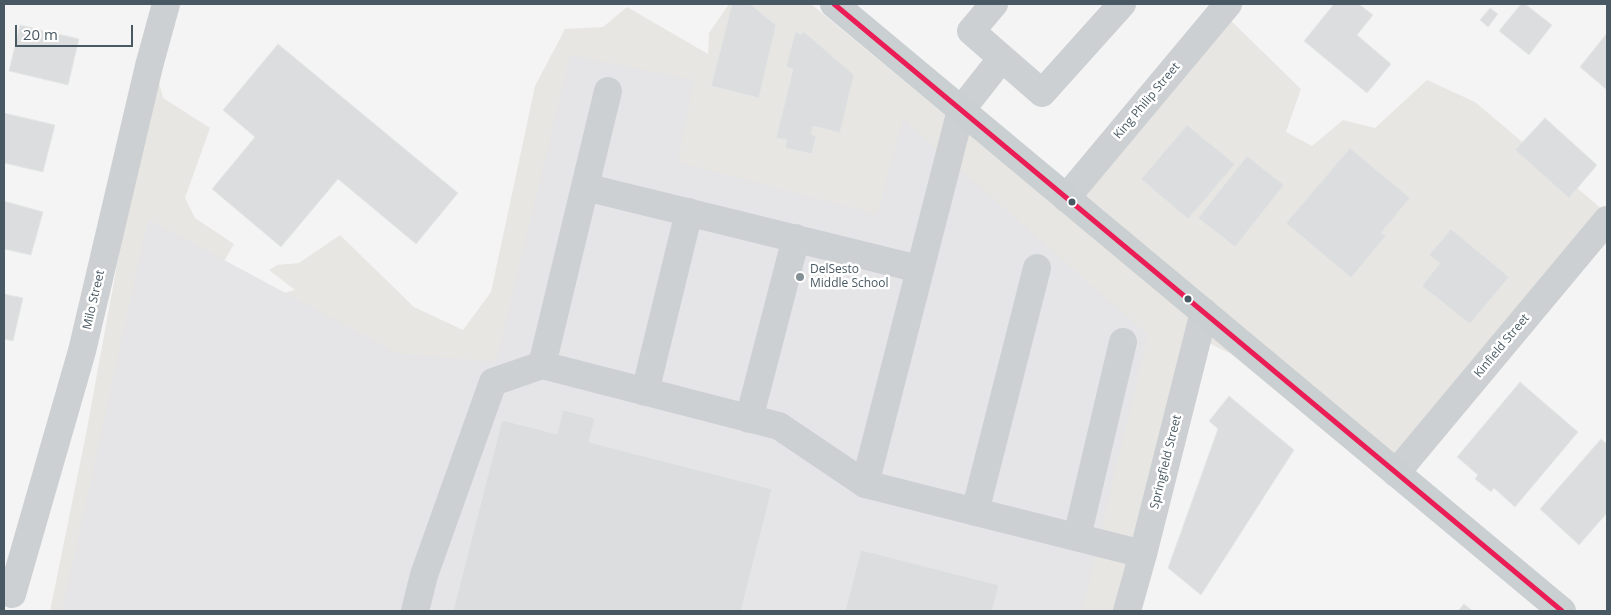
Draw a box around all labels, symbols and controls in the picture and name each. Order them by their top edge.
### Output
scale bar [18,15,135,47]
text: 20 m [23,24,58,44]
street label: King Philip Street [1111,60,1183,142]
unlabelled marker [1067,197,1077,207]
place label: DelSesto Middle School [810,263,889,291]
street label: Milo Street [80,269,108,331]
marker: DelSesto Middle School [794,271,806,283]
unlabelled marker [1183,294,1193,304]
street label: Kinfield Street [1471,311,1533,381]
street label: Springfield Street [1147,413,1185,511]

